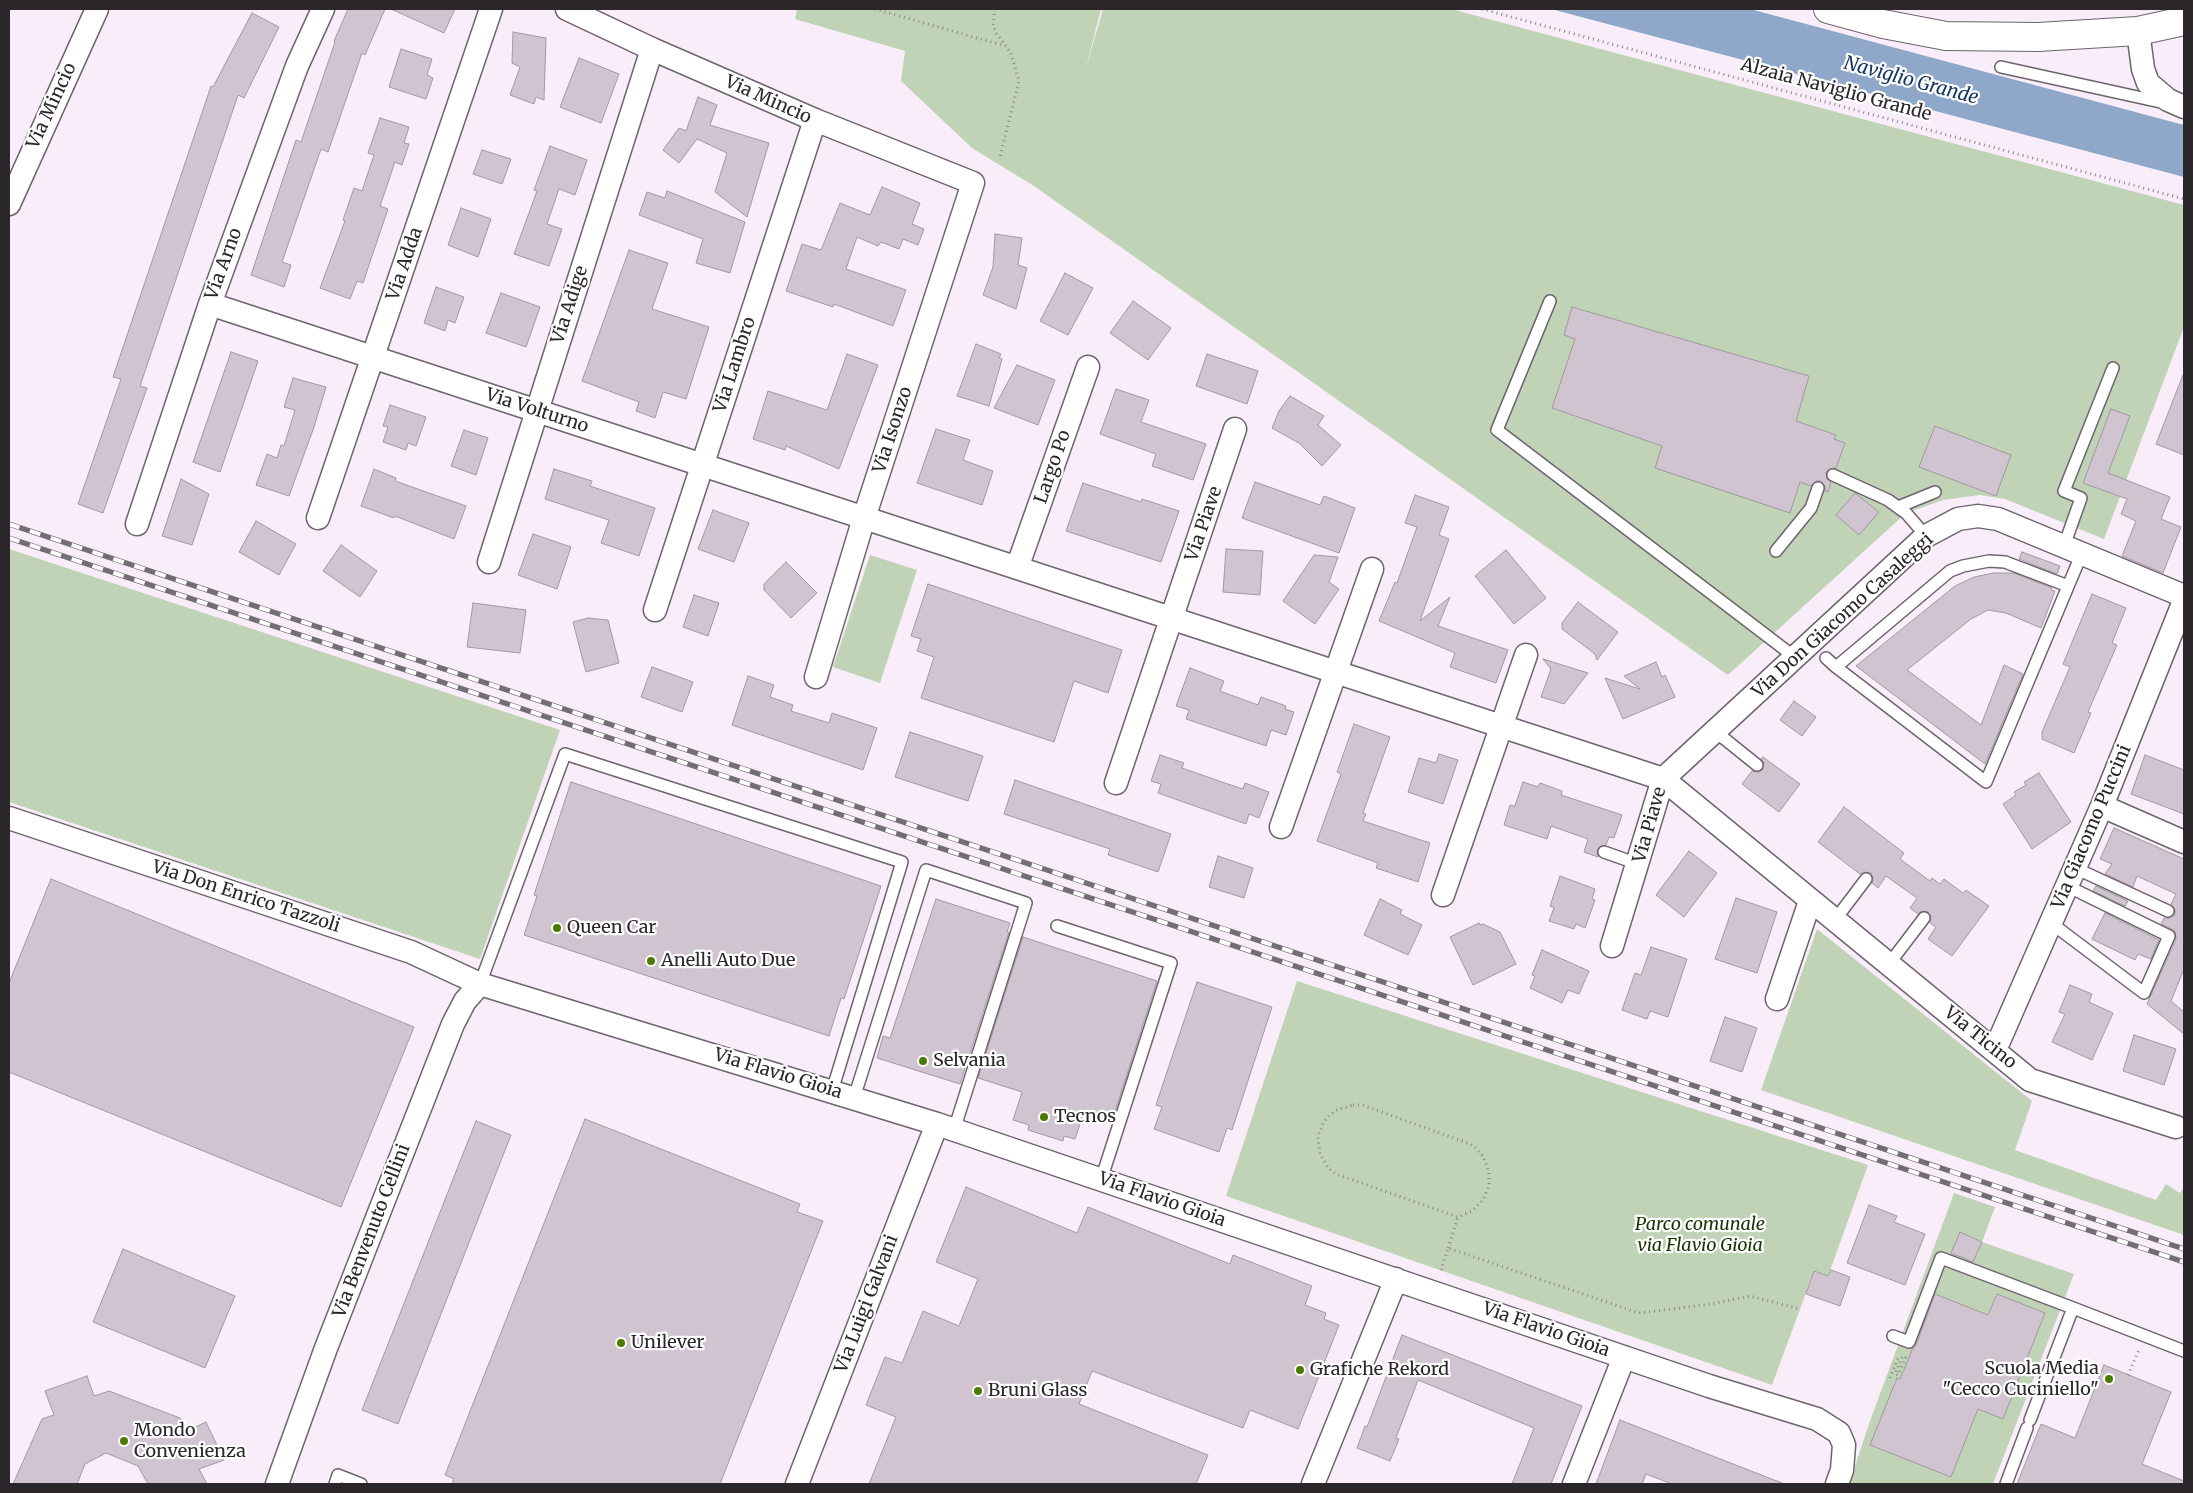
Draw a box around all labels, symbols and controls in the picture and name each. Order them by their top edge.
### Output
water label: Naviglio Grande [1841,52,1981,110]
street label: Alzaia Naviglio Grande [1738,54,1934,126]
street label: Via Mincio [23,60,81,152]
street label: Via Mincio [721,71,815,129]
street label: Via Arno [201,225,247,303]
street label: Via Adda [382,225,428,303]
street label: Via Adige [547,263,593,347]
street label: Via Lambro [709,314,761,416]
street label: Via Volturno [483,384,591,438]
street label: Via Isonzo [869,384,917,476]
street label: Largo Po [1030,427,1076,507]
street label: Via Piave [1181,484,1227,564]
street label: Via Don Giacomo Casaleggi [1748,529,1938,703]
street label: Via Giacomo Puccini [2048,742,2136,912]
street label: Via Piave [1629,785,1671,865]
street label: Via Don Enrico Tazzoli [149,856,343,938]
place label: Queen Car [567,917,656,939]
marker: Queen Car [551,922,563,934]
place label: Anelli Auto Due [661,950,795,972]
marker: Anelli Auto Due [645,955,657,967]
street label: Via Ticino [1939,1002,2021,1074]
street label: Via Flavio Gioia [711,1044,845,1104]
place label: Selvania [933,1050,1006,1072]
marker: Selvania [917,1055,929,1067]
place label: Tecnos [1054,1106,1116,1128]
marker: Tecnos [1038,1111,1050,1123]
street label: Via Benvenuto Cellini [329,1141,415,1321]
street label: Via Flavio Gioia [1096,1168,1228,1232]
park label: Parco comunale via Flavio Gioia [1635,1214,1765,1256]
street label: Via Luigi Galvani [831,1232,903,1376]
street label: Via Flavio Gioia [1480,1298,1612,1362]
place label: Unilever [631,1332,704,1354]
marker: Unilever [615,1337,627,1349]
place label: Scuola Media "Cecco Cuciniello" [1943,1358,2099,1400]
place label: Grafiche Rekord [1310,1359,1449,1381]
marker: Grafiche Rekord [1294,1364,1306,1376]
marker: Scuola Media "Cecco Cuciniello" [2103,1373,2115,1385]
place label: Bruni Glass [988,1380,1087,1402]
marker: Bruni Glass [972,1385,984,1397]
place label: Mondo Convenienza [134,1420,246,1462]
marker: Mondo Convenienza [118,1435,130,1447]

